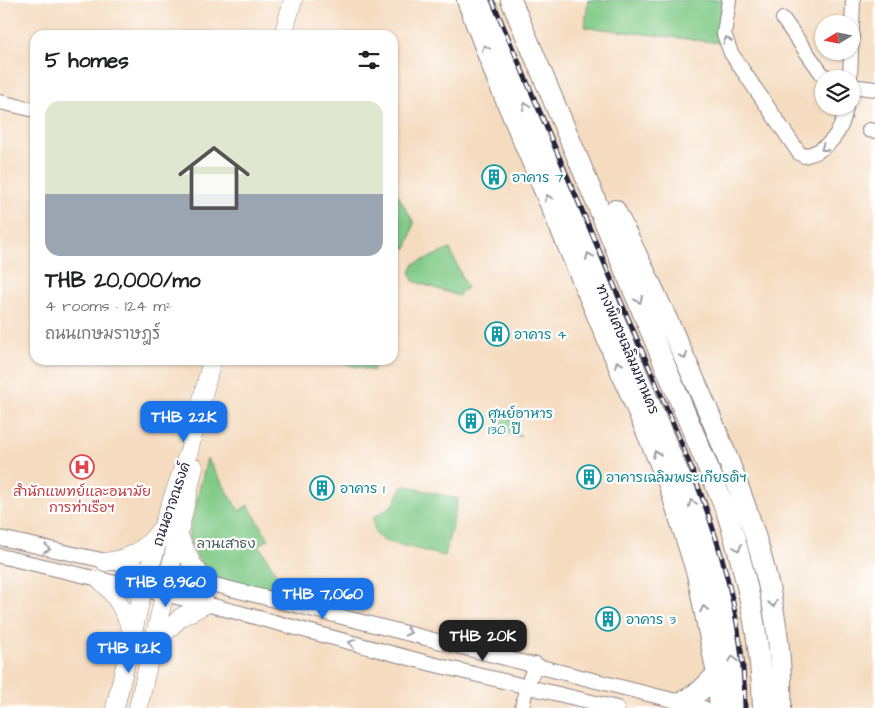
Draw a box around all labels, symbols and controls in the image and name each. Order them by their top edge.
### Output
north arrow [815,15,860,60]
map controls [815,15,860,115]
one-way arrow [722,36,733,45]
one-way arrow [481,44,491,53]
text: 5 homes [45,46,129,75]
icon: filters [355,46,383,74]
button: layers [815,70,860,115]
one-way arrow [521,102,532,111]
icon: home [169,133,259,223]
one-way arrow [820,141,829,151]
building icon: อาคาร 7 [481,164,507,190]
place label: อาคาร 7 [512,168,564,188]
one-way arrow [543,194,554,203]
one-way arrow [584,252,595,261]
text: THB 20,000/mo [45,266,201,295]
street label: ทางพิเศษเฉลิมมหานคร [591,281,664,418]
text: 4 rooms · 124 m² [45,295,172,317]
one-way arrow [633,295,644,304]
building icon: อาคาร 4 [484,321,510,347]
text: ถนนเกษมราษฎร์ [45,323,160,345]
place label: อาคาร 4 [514,325,567,345]
one-way arrow [678,351,689,360]
one-way arrow [614,360,625,369]
pin: THB 22K [138,400,230,443]
place label: ศูนย์อาหาร 130 ปี [488,404,553,440]
text: THB 22K [151,406,217,428]
building icon: ศูนย์อาหาร 130 ปี [458,408,484,434]
one-way arrow [652,450,662,459]
hospital icon: สำนักแพทย์และอนามัย การท่าเรือฯ [69,454,95,480]
street label: ถนนอาจณรงค์ [148,459,196,549]
building icon: อาคารเฉลิมพระเกียรติฯ [576,464,602,490]
place label: อาคารเฉลิมพระเกียรติฯ [606,468,747,488]
building icon: อาคาร 1 [309,475,335,501]
place label: อาคาร 1 [340,479,385,499]
place label: สำนักแพทย์และอนามัย การท่าเรือฯ [13,482,151,518]
one-way arrow [688,499,698,507]
park label: ลานเสาธง [196,534,256,554]
one-way arrow [43,543,52,554]
one-way arrow [732,544,742,552]
pin: THB 8,960 [109,566,223,608]
text: THB 8,960 [126,571,206,593]
pin: THB 7,060 [266,578,380,620]
text: THB 7,060 [283,583,363,605]
one-way arrow [768,600,778,608]
one-way arrow [699,604,710,613]
building icon: อาคาร 3 [595,606,621,632]
place label: อาคาร 3 [626,610,676,630]
pin: THB 20K [437,620,529,662]
text: THB 20K [450,625,516,647]
one-way arrow [403,626,412,637]
pin: THB 11.2K [72,632,186,674]
text: THB 11.2K [98,637,160,659]
one-way arrow [347,638,356,649]
one-way arrow [727,655,738,663]

